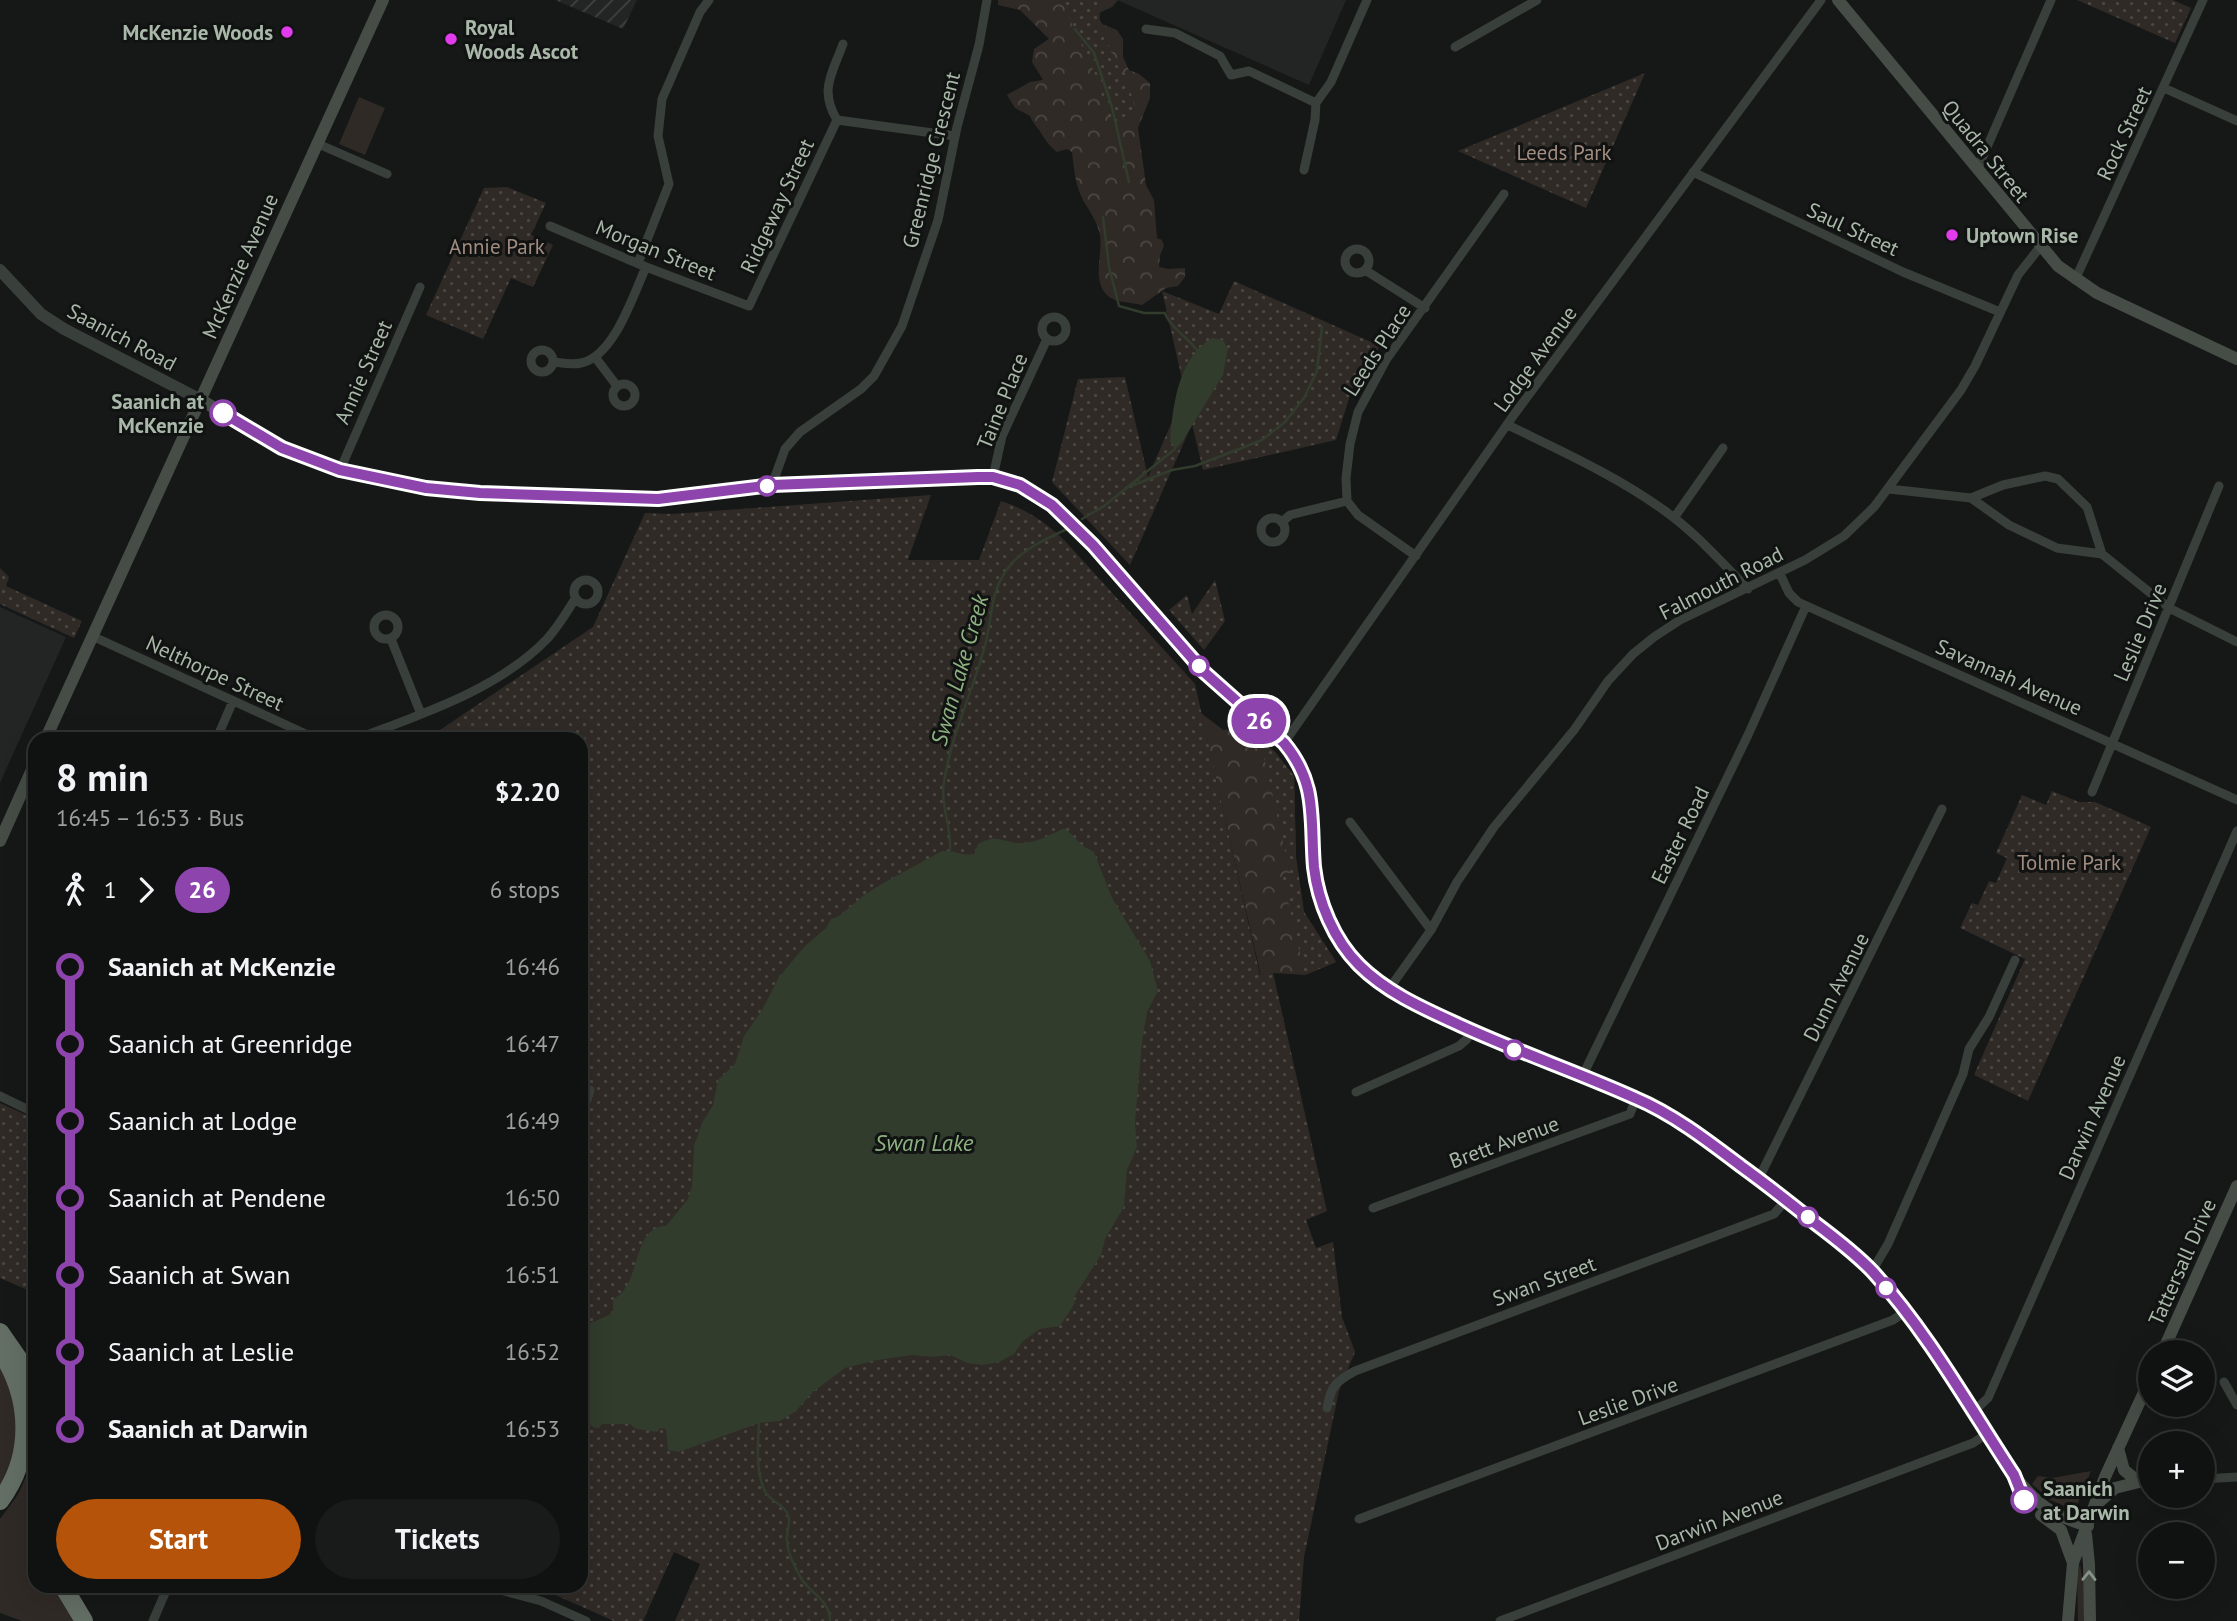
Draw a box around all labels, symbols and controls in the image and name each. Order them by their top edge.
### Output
place label: Royal Woods Ascot [465,14,579,65]
place label: McKenzie Woods [123,19,273,46]
marker: McKenzie Woods [279,24,295,40]
marker: Royal Woods Ascot [443,31,459,47]
street label: Greenridge Crescent [896,69,966,251]
street label: Rock Street [2090,82,2158,184]
street label: Quadra Street [1936,94,2036,208]
street label: Ridgeway Street [734,134,820,278]
park label: Leeds Park [1516,139,1612,166]
street label: McKenzie Avenue [196,189,284,343]
street label: Saul Street [1803,196,1903,262]
street label: Morgan Street [592,214,720,286]
place label: Uptown Rise [1966,222,2079,249]
marker: Uptown Rise [1944,227,1960,243]
park label: Annie Park [449,233,545,260]
street label: Saanich Road [63,297,181,377]
street label: Leeds Place [1337,299,1417,401]
street label: Lodge Avenue [1487,301,1583,417]
street label: Annie Street [328,316,398,428]
street label: Taine Place [971,349,1033,453]
place label: Saanich at McKenzie [111,388,205,439]
marker: Saanich at McKenzie [210,400,236,426]
unlabelled marker [757,476,777,496]
street label: Falmouth Road [1654,540,1788,626]
street label: Leslie Drive [2107,579,2173,685]
water label: Swan Lake Creek [924,589,995,749]
street label: Nelthorpe Street [142,629,288,717]
street label: Savannah Avenue [1932,633,2086,721]
unlabelled marker [1189,656,1209,676]
line badge: 26 [1228,698,1290,744]
text: 26 [1245,705,1273,736]
text: 8 min [56,752,149,801]
text: $2.20 [495,775,560,808]
street label: Easter Road [1645,782,1715,888]
text: 16:45 – 16:53 · Bus [56,803,244,832]
park label: Tolmie Park [2017,849,2121,876]
icon: walk [56,871,94,909]
icon: forward [127,871,165,909]
text: 26 [189,874,216,905]
text: 1 [104,875,117,904]
text: 6 stops [490,875,560,904]
street label: Dunn Avenue [1797,928,1875,1046]
text: Saanich at McKenzie [108,950,336,983]
text: 16:46 [505,952,560,981]
text: Saanich at Greenridge [108,1027,352,1060]
text: 16:47 [505,1029,560,1058]
unlabelled marker [1504,1040,1524,1060]
street label: Darwin Avenue [2052,1050,2132,1184]
text: Saanich at Lodge [108,1104,297,1137]
text: 16:49 [505,1106,560,1135]
street label: Brett Avenue [1445,1110,1563,1174]
water label: Swan Lake [875,1128,974,1157]
text: Saanich at Pendene [108,1181,326,1214]
text: 16:50 [505,1183,560,1212]
street label: Tattersall Drive [2142,1194,2222,1330]
unlabelled marker [1798,1207,1818,1227]
street label: Swan Street [1489,1250,1599,1312]
text: Saanich at Swan [108,1258,290,1291]
text: 16:51 [505,1260,560,1289]
unlabelled marker [1876,1278,1896,1298]
text: Saanich at Leslie [108,1335,294,1368]
text: 16:52 [505,1337,560,1366]
map controls [2138,1340,2215,1599]
button: layers [2138,1340,2215,1417]
street label: Leslie Drive [1574,1370,1682,1432]
text: Saanich at Darwin [108,1412,308,1445]
text: 16:53 [505,1414,560,1443]
button: + [2138,1431,2215,1508]
place label: Saanich at Darwin [2043,1475,2130,1526]
street label: Darwin Avenue [1651,1483,1787,1557]
marker: Saanich at Darwin [2011,1487,2037,1513]
button: Start [56,1499,301,1579]
button: Tickets [315,1499,560,1579]
button: − [2138,1522,2215,1599]
one-way arrow [2081,1570,2097,1581]

